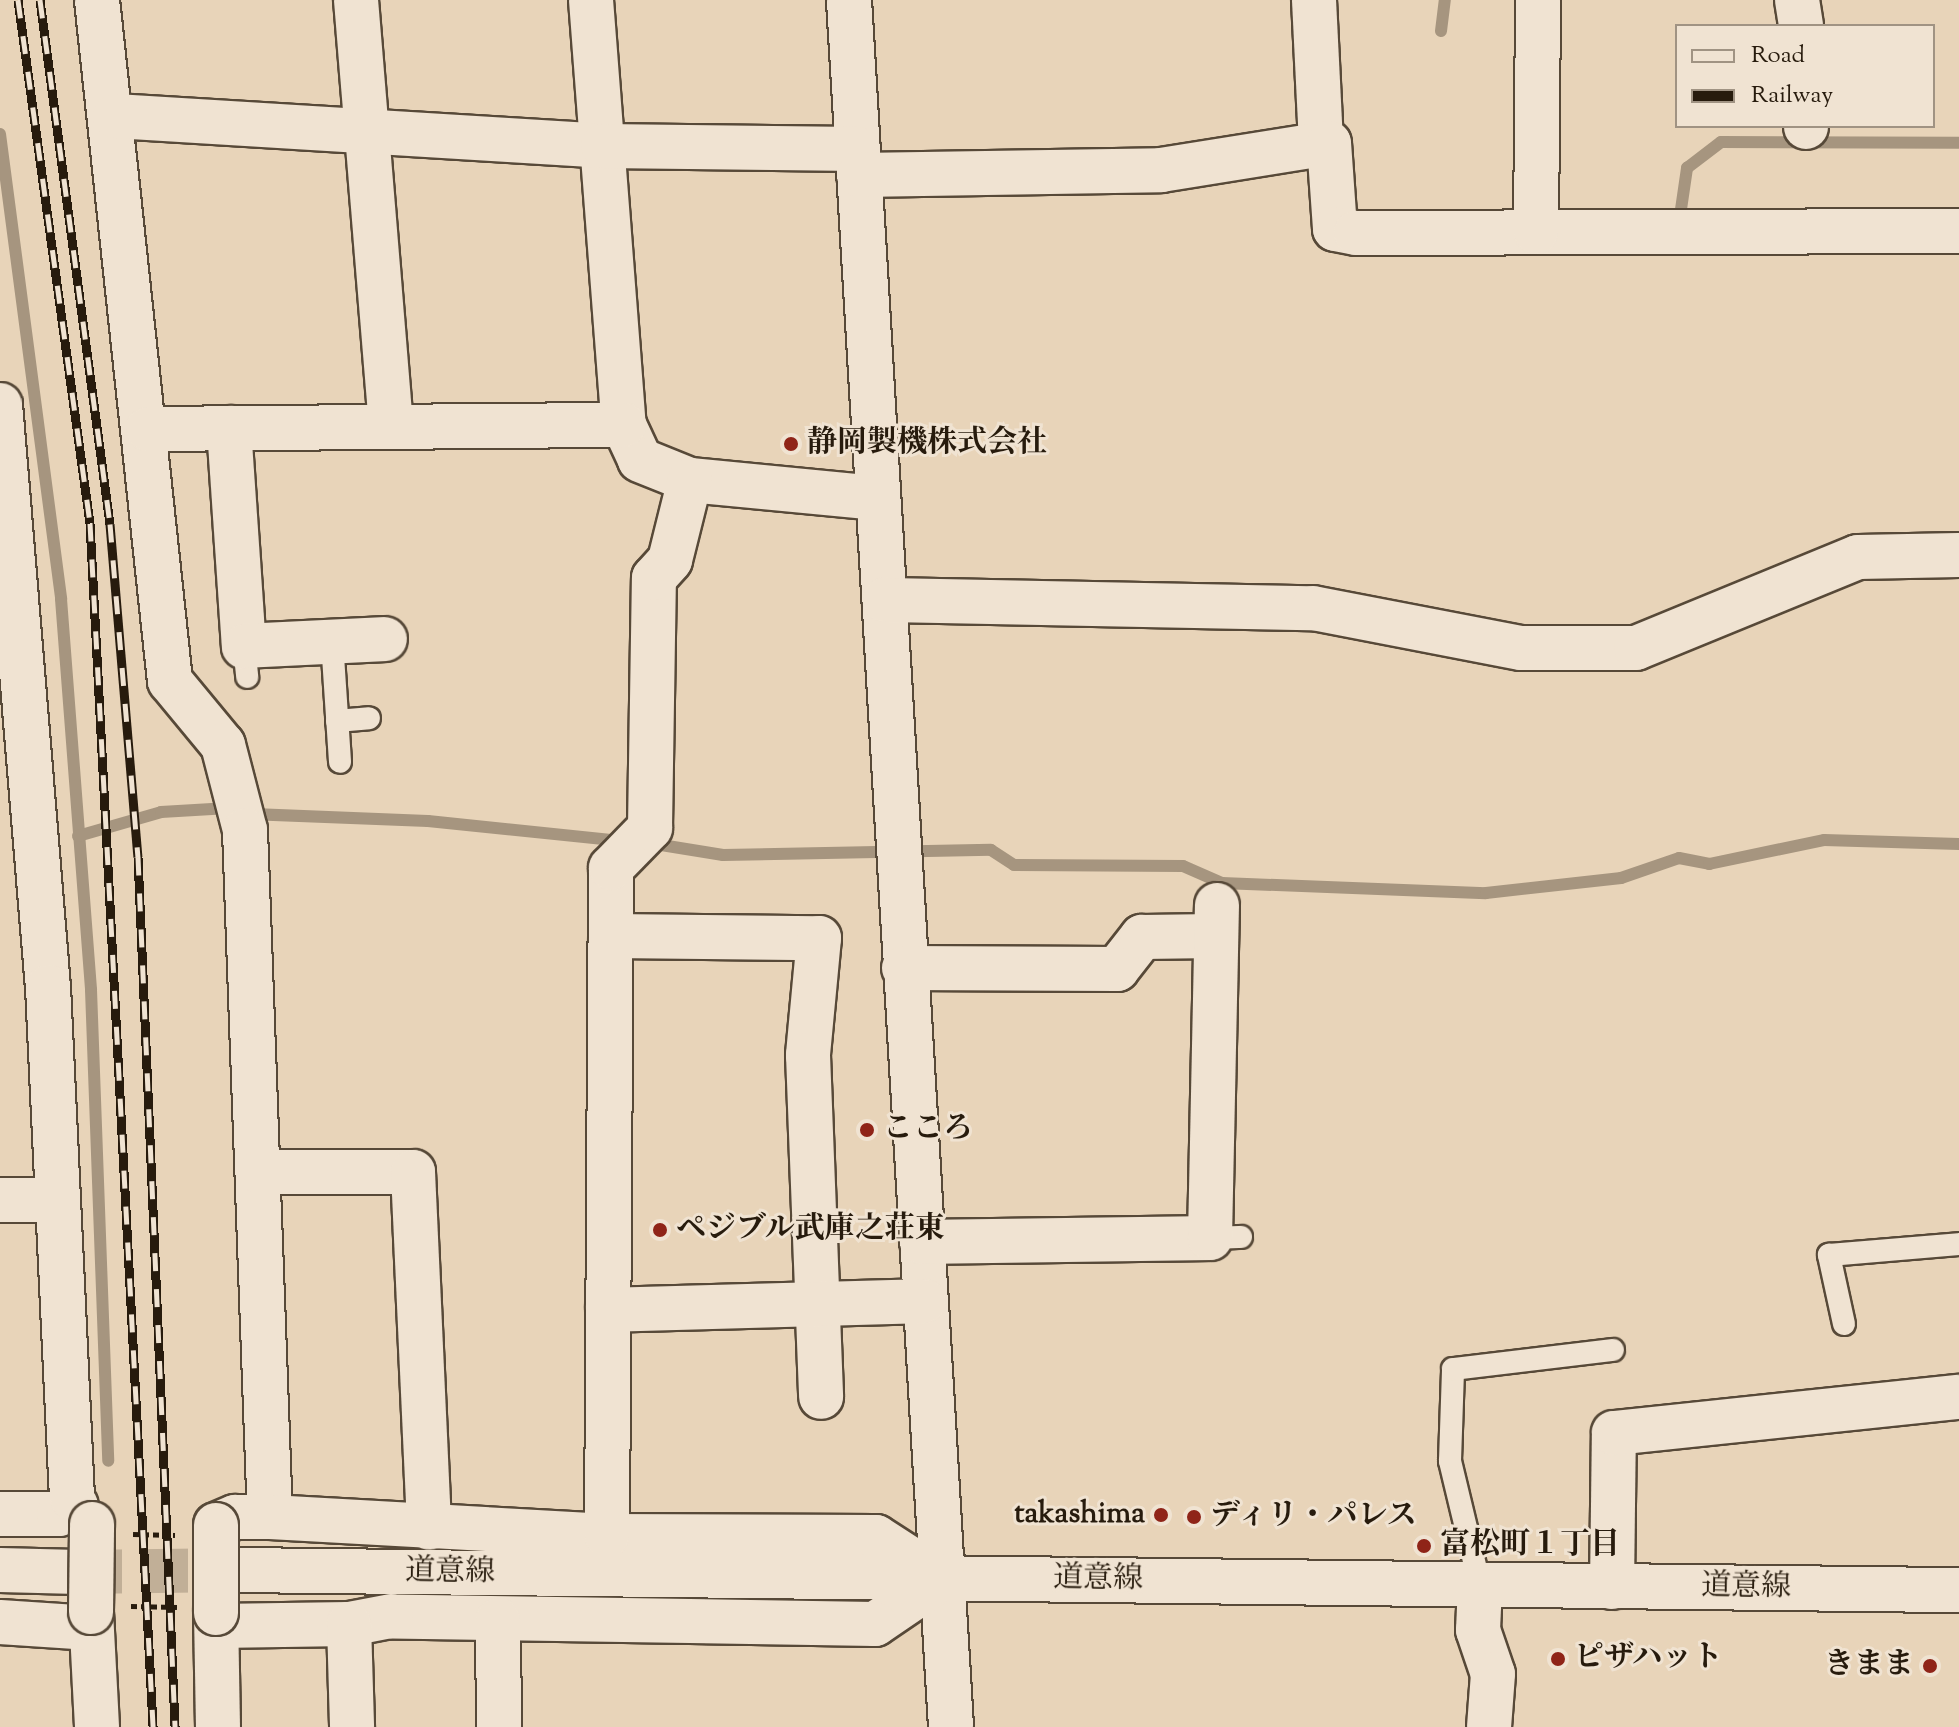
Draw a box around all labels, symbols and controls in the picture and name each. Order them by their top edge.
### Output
legend [1675,24,1935,128]
text: Road [1751,39,1805,73]
text: Railway [1751,79,1833,113]
place label: 静岡製機株式会社 [807,426,1047,462]
marker: 静岡製機株式会社 [782,435,800,453]
place label: こころ [883,1112,973,1148]
marker: こころ [858,1121,876,1139]
place label: ペジブル武庫之荘東 [676,1212,946,1248]
marker: ペジブル武庫之荘東 [651,1221,669,1239]
place label: takashima [1014,1497,1145,1533]
place label: ディリ・パレス [1210,1499,1420,1535]
marker: takashima [1152,1506,1170,1524]
marker: ディリ・パレス [1185,1508,1203,1526]
place label: 富松町１丁目 [1440,1528,1620,1564]
marker: 富松町１丁目 [1415,1537,1433,1555]
street label: 道意線 [405,1554,495,1592]
street label: 道意線 [1053,1561,1143,1599]
street label: 道意線 [1701,1569,1791,1607]
place label: ピザハット [1574,1641,1724,1677]
place label: きまま [1824,1648,1914,1684]
marker: ピザハット [1549,1650,1567,1668]
marker: きまま [1921,1657,1939,1675]

